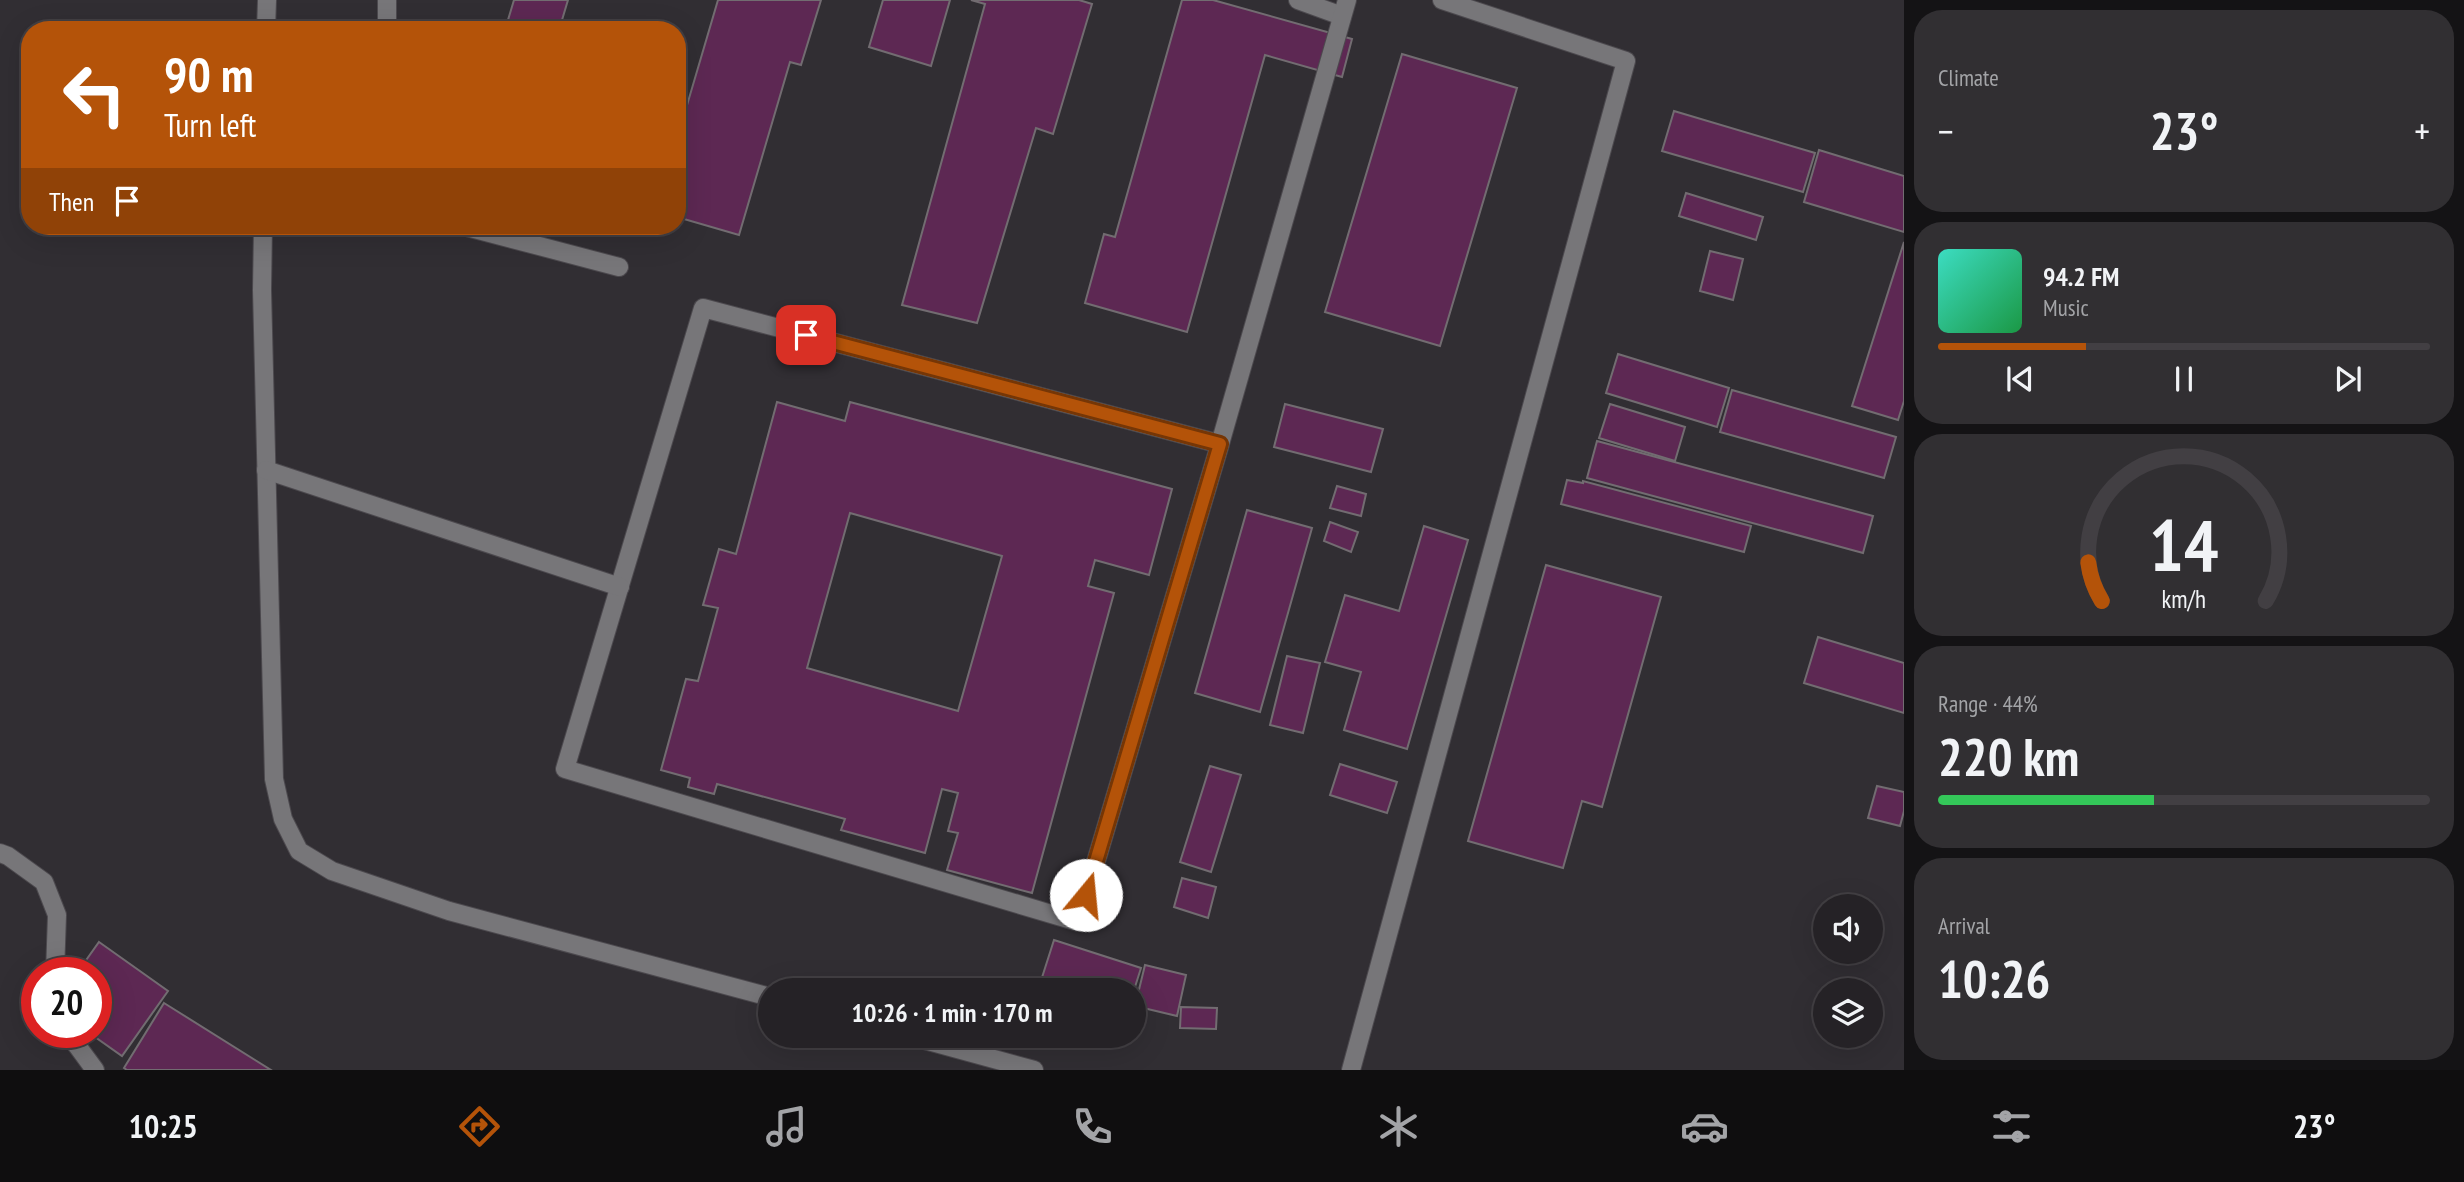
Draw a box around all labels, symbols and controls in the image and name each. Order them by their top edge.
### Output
text: 90 m [164,42,253,106]
icon: left [49,49,140,140]
text: Climate [1938,63,1999,92]
text: 23° [2150,97,2218,164]
text: Turn left [164,104,256,146]
text: − [1938,106,1954,155]
text: + [2414,106,2430,155]
icon: arrive [108,182,146,220]
text: Then [49,185,94,218]
text: 94.2 FM [2043,260,2119,293]
text: Music [2043,293,2089,322]
pin [776,305,836,365]
icon: arrive [787,316,825,354]
icon: previous [2001,360,2039,398]
icon: pause [2165,360,2203,398]
icon: next [2329,360,2367,398]
text: 14 [2149,497,2219,591]
text: km/h [2162,583,2206,615]
text: Range · 44% [1938,689,2038,718]
text: 220 km [1938,723,2079,790]
position arrow [1049,858,1123,932]
map controls [1813,894,1883,1048]
button: sound [1813,894,1883,964]
text: Arrival [1938,911,1990,940]
text: 10:26 [1938,945,2050,1012]
speed limit sign: 20 [21,957,112,1048]
button: layers [1813,978,1883,1048]
text: 10:26 · 1 min · 170 m [852,996,1052,1029]
icon: directions [455,1102,504,1151]
icon: music [762,1102,811,1151]
icon: phone [1068,1102,1117,1151]
icon: climate [1374,1102,1423,1151]
icon: car [1680,1102,1729,1151]
icon: filters [1987,1102,2036,1151]
text: 10:25 [129,1105,198,1147]
text: 23° [2293,1105,2335,1147]

